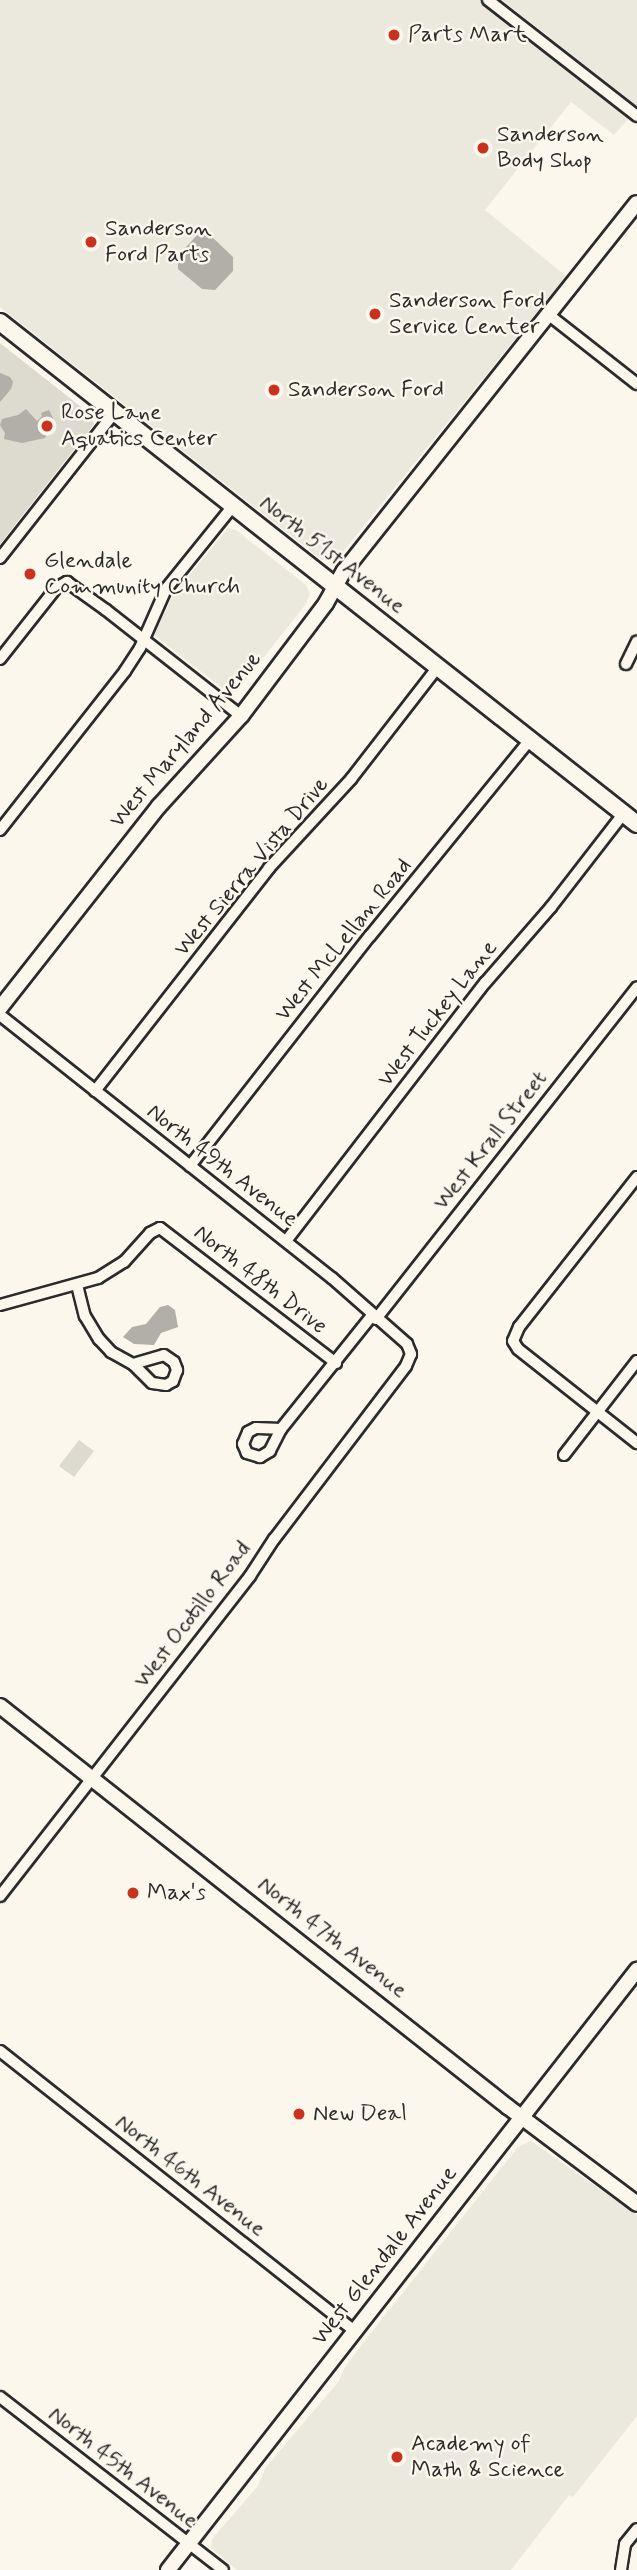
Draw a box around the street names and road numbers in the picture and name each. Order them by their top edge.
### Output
street label: North 51st Avenue [254,490,410,620]
street label: West Maryland Avenue [103,645,269,835]
street label: West Sierra Vista Drive [169,772,335,962]
street label: West McLellan Road [270,853,418,1027]
street label: West Tuckey Lane [374,938,502,1090]
street label: West Krall Street [427,1064,555,1218]
street label: North 49th Avenue [141,1098,303,1234]
street label: North 48th Drive [188,1219,332,1341]
street label: West Ocotillo Road [130,1537,256,1693]
street label: North 47th Avenue [252,1871,412,2005]
street label: North 46th Avenue [109,2109,271,2243]
street label: West Glendale Avenue [306,2161,464,2351]
street label: North 45th Avenue [42,2401,204,2535]

